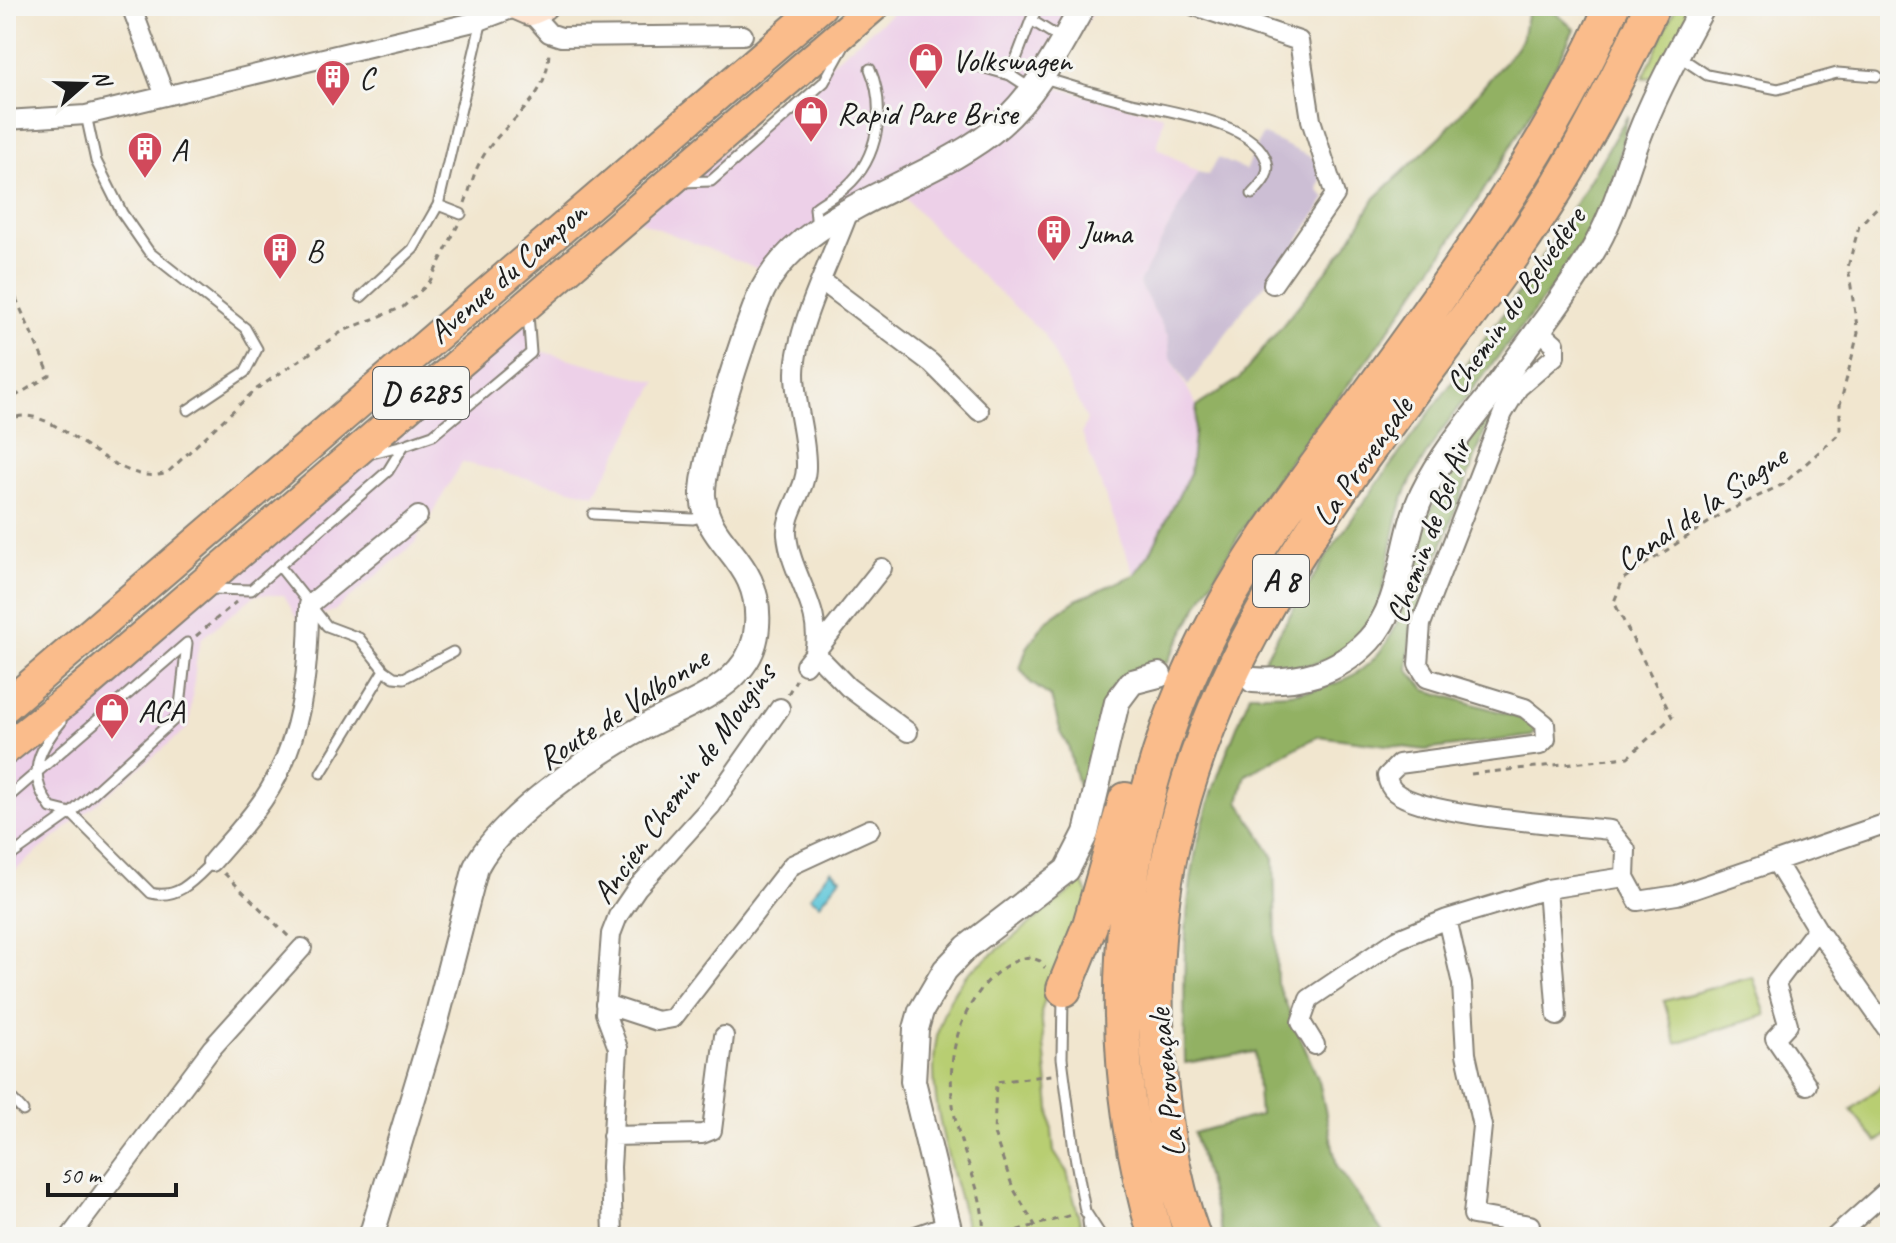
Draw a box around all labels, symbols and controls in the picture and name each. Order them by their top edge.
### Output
place label: Volkswagen [952,40,1073,81]
shop icon: Volkswagen [907,41,945,91]
north arrow [44,44,124,124]
place label: C [359,57,377,98]
building icon: C [314,58,352,108]
text: N [86,66,118,92]
place label: Rapid Pare Brise [837,93,1020,134]
shop icon: Rapid Pare Brise [792,94,830,144]
place label: A [171,129,189,170]
building icon: A [126,130,164,180]
street label: Avenue du Campon [420,191,596,353]
street label: Chemin du Belvédère [1436,197,1596,402]
place label: Juma [1078,212,1134,253]
building icon: Juma [1035,213,1073,263]
place label: B [306,230,325,271]
building icon: B [261,231,299,281]
road number: D 6285 [373,367,469,419]
street label: La Provençale [1303,386,1423,534]
street label: Chemin de Bel Air [1376,431,1482,629]
street label: Canal de la Siagne [1608,435,1797,581]
road number: A 8 [1253,555,1309,607]
street label: Route de Valbonne [530,636,719,779]
street label: Ancien Chemin de Mougins [582,652,786,912]
place label: ACA [138,690,186,731]
shop icon: ACA [93,691,131,741]
street label: La Provençale [1138,1004,1195,1159]
scale bar [48,1147,176,1197]
text: 50 m [60,1160,103,1190]

